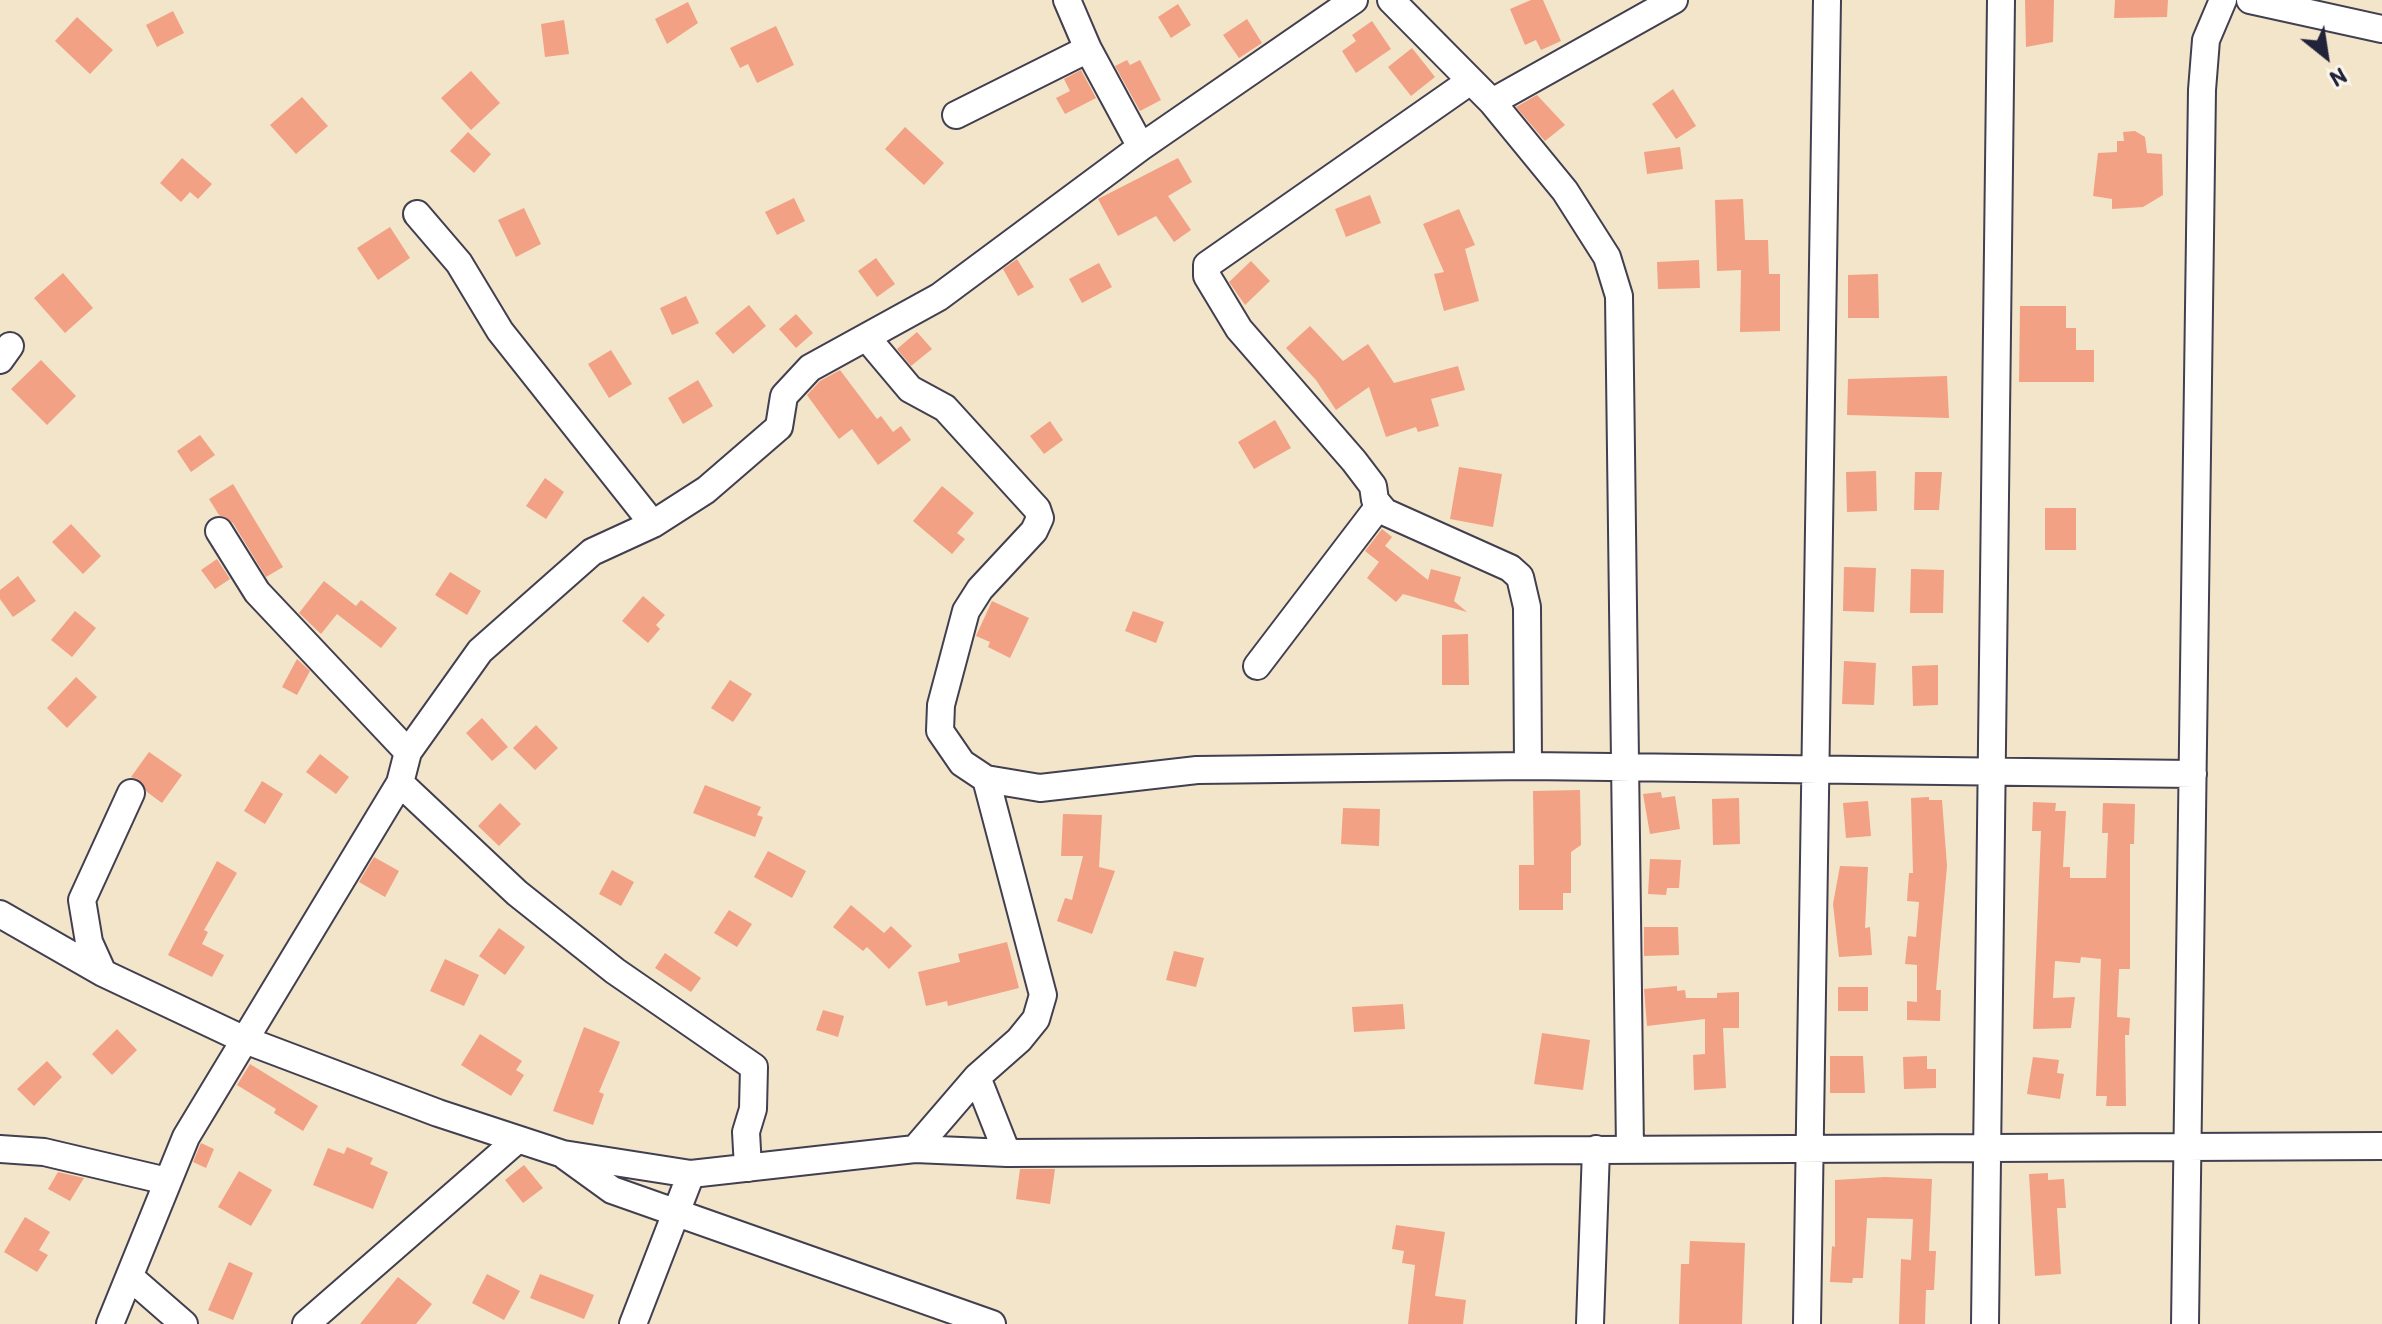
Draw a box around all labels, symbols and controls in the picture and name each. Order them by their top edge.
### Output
north arrow [2286,16,2366,96]
text: N [2325,62,2351,93]

